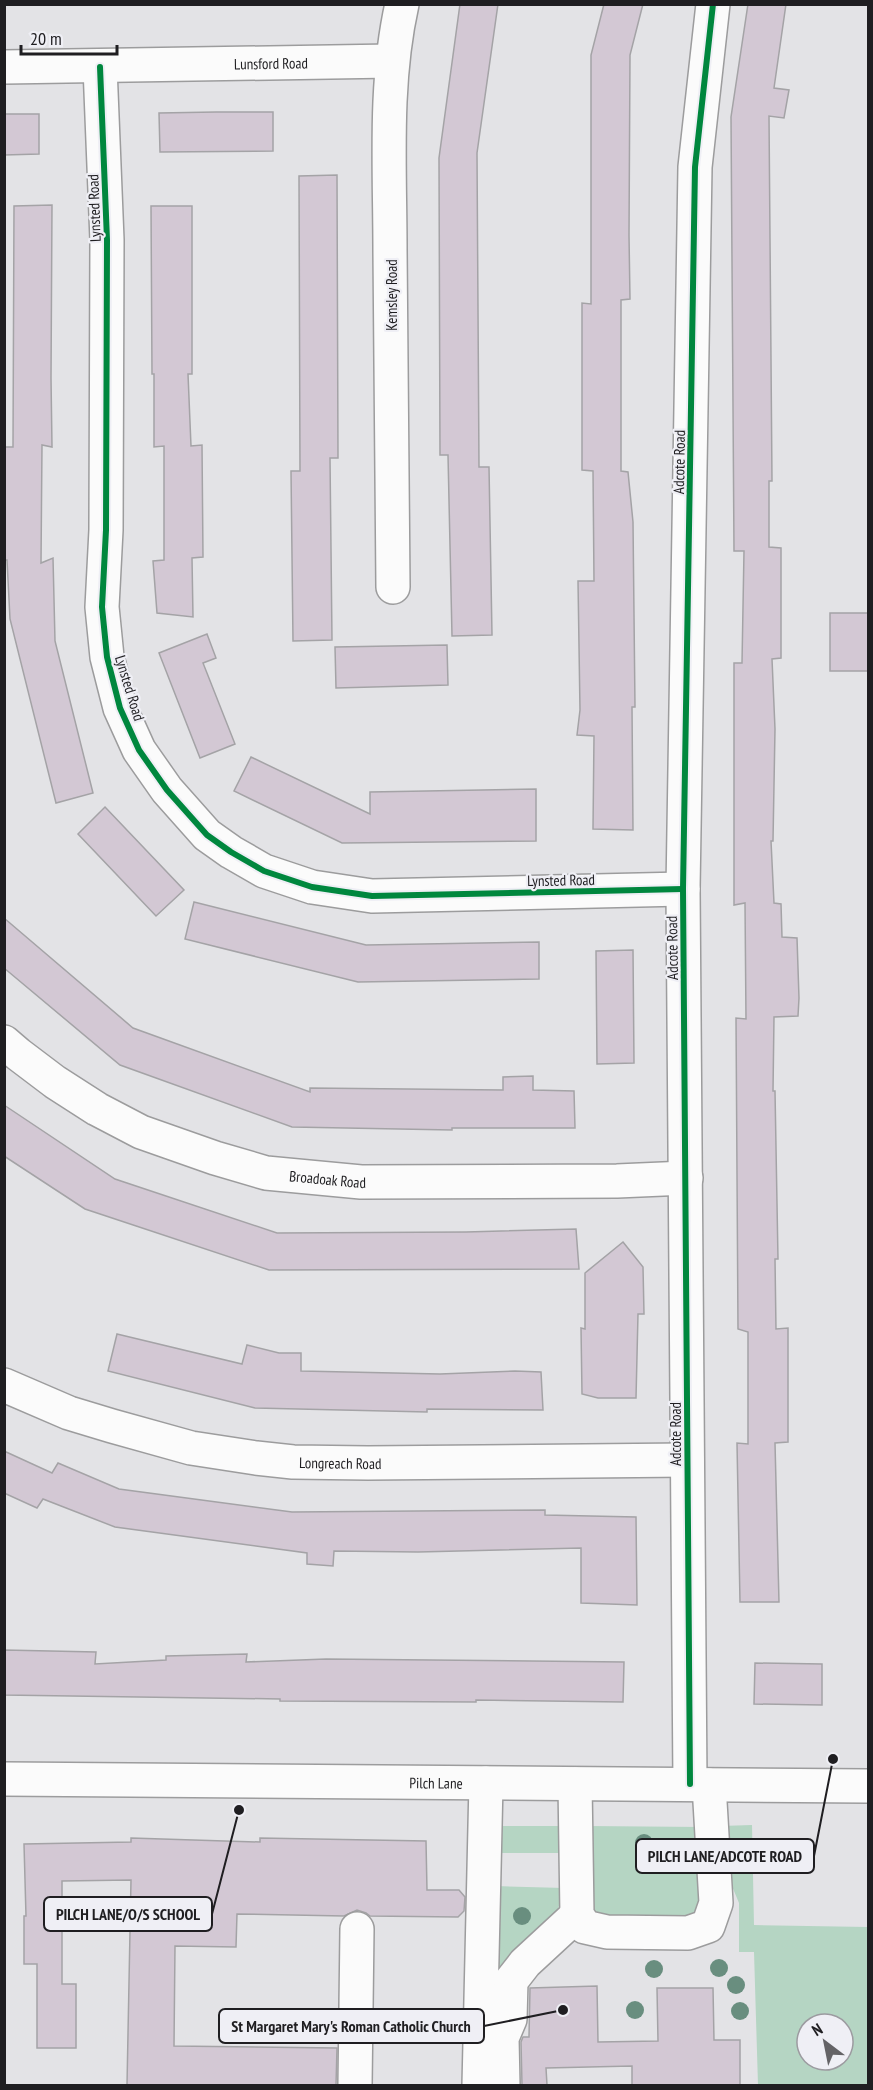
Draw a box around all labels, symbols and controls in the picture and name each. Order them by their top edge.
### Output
scale bar [21,18,117,56]
text: 20 m [30,27,62,50]
street label: Lunsford Road [234,53,308,73]
street label: Lynsted Road [83,174,105,242]
street label: Kemsley Road [382,259,401,331]
street label: Adcote Road [669,430,689,494]
street label: Lynsted Road [111,653,149,723]
street label: Lynsted Road [527,870,595,890]
street label: Adcote Road [662,916,682,980]
street label: Broadoak Road [288,1166,366,1192]
street label: Adcote Road [666,1402,685,1466]
street label: Longreach Road [299,1453,382,1473]
street label: Pilch Lane [409,1773,463,1792]
callout: PILCH LANE/ADCOTE ROAD [636,1839,814,1873]
text: PILCH LANE/ADCOTE ROAD [648,1846,803,1866]
callout: PILCH LANE/O/S SCHOOL [44,1897,212,1931]
text: PILCH LANE/O/S SCHOOL [56,1904,200,1924]
callout: St Margaret Mary's Roman Catholic Church [219,2009,484,2043]
north arrow [795,2012,855,2072]
text: St Margaret Mary's Roman Catholic Church [231,2016,471,2036]
text: N [808,2019,826,2040]

